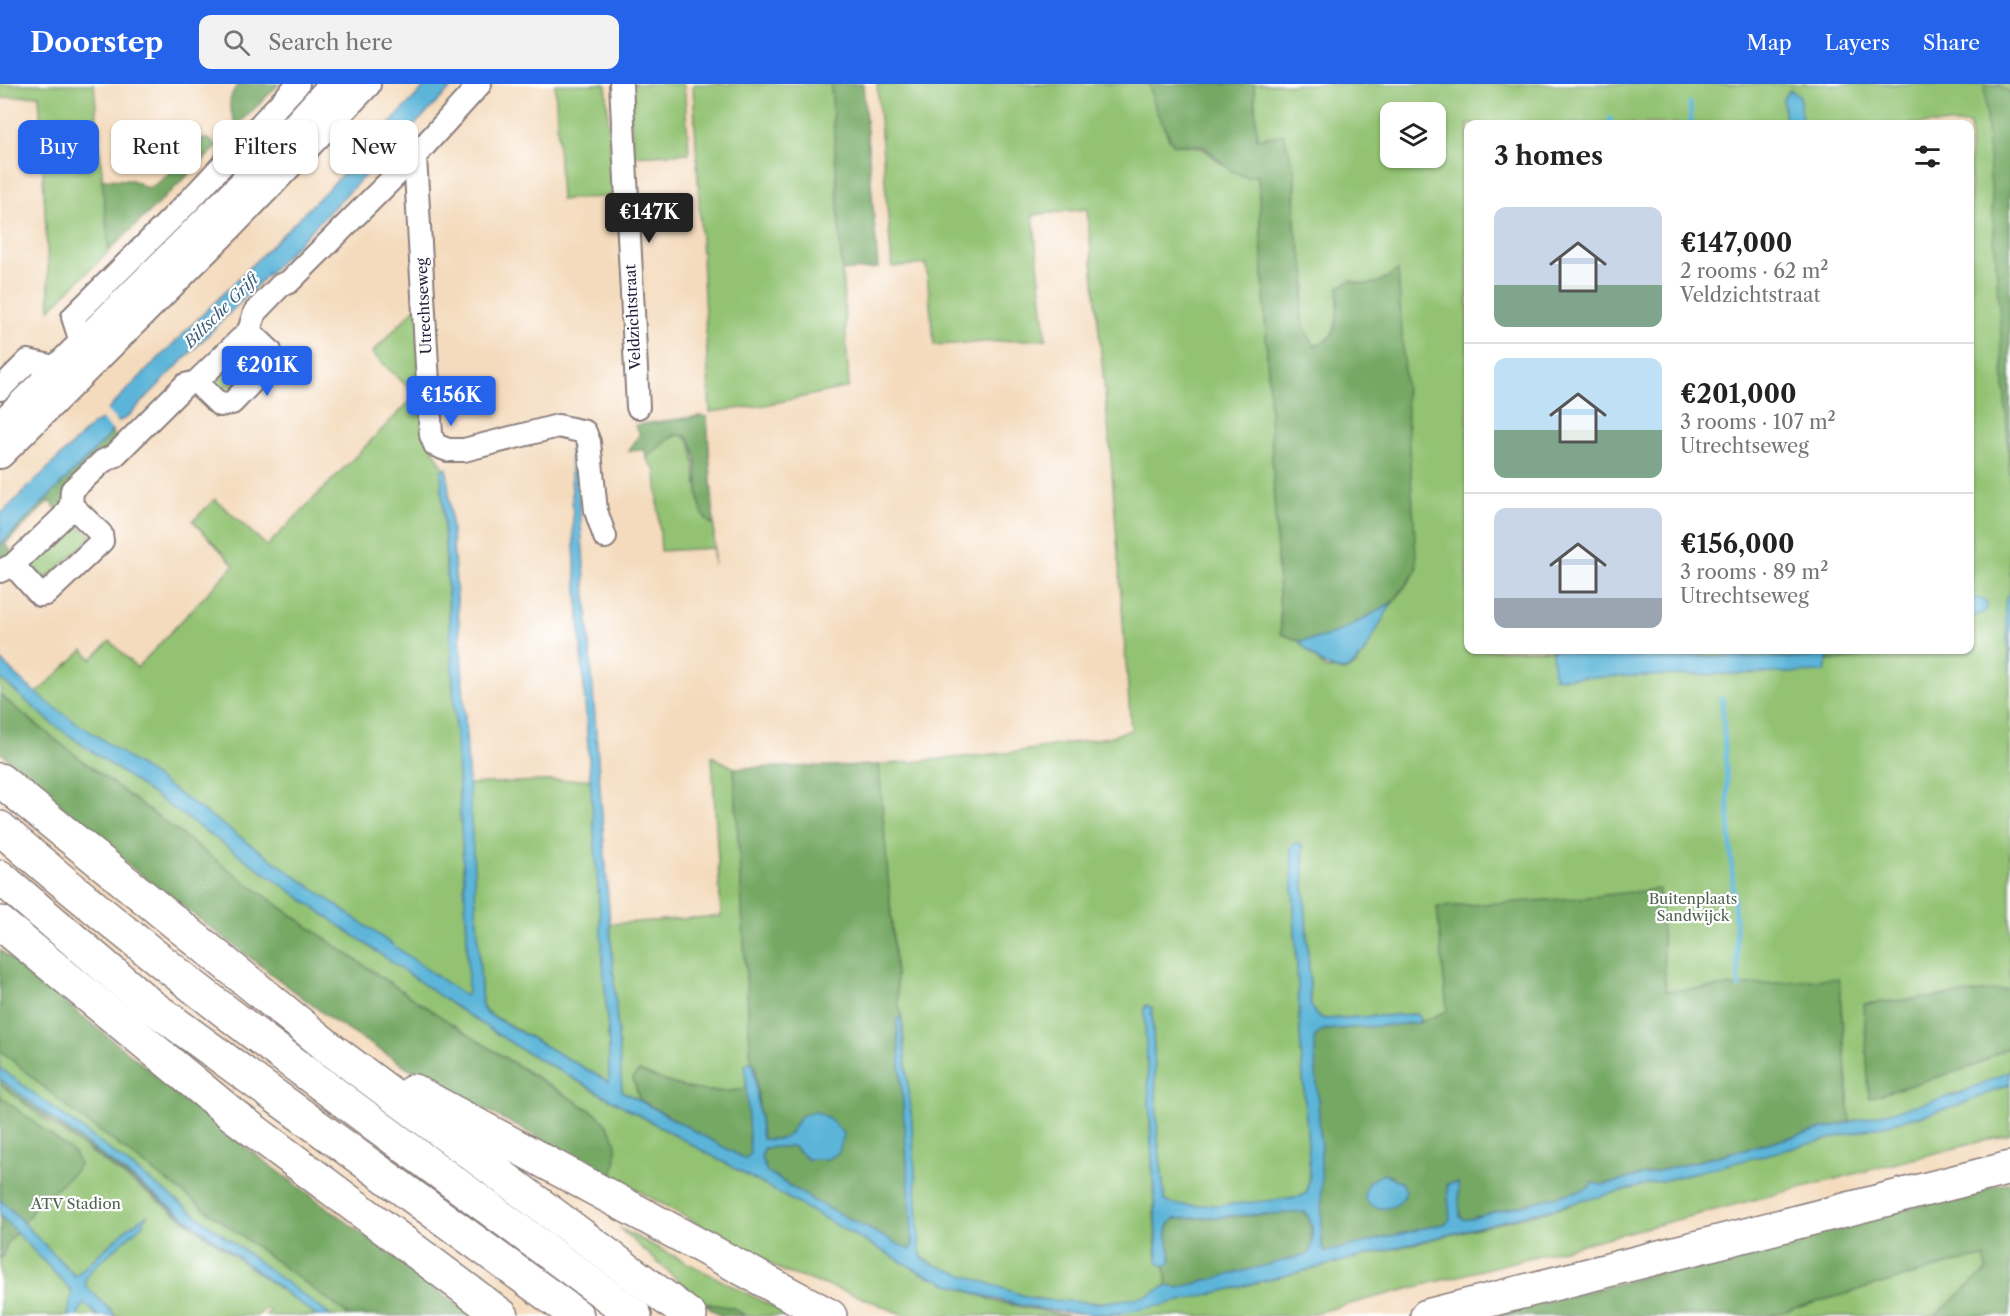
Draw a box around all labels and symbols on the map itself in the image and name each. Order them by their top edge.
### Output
pin: €147K [607,193,691,244]
street label: Utrechtseweg [411,257,436,355]
street label: Veldzichtstraat [620,263,645,371]
water label: Biltsche Grift [178,268,263,353]
pin: €201K [225,346,309,397]
pin: €156K [409,376,493,427]
park label: Buitenplaats Sandwijck [1649,889,1737,925]
park label: ATV Stadion [30,1194,122,1213]

